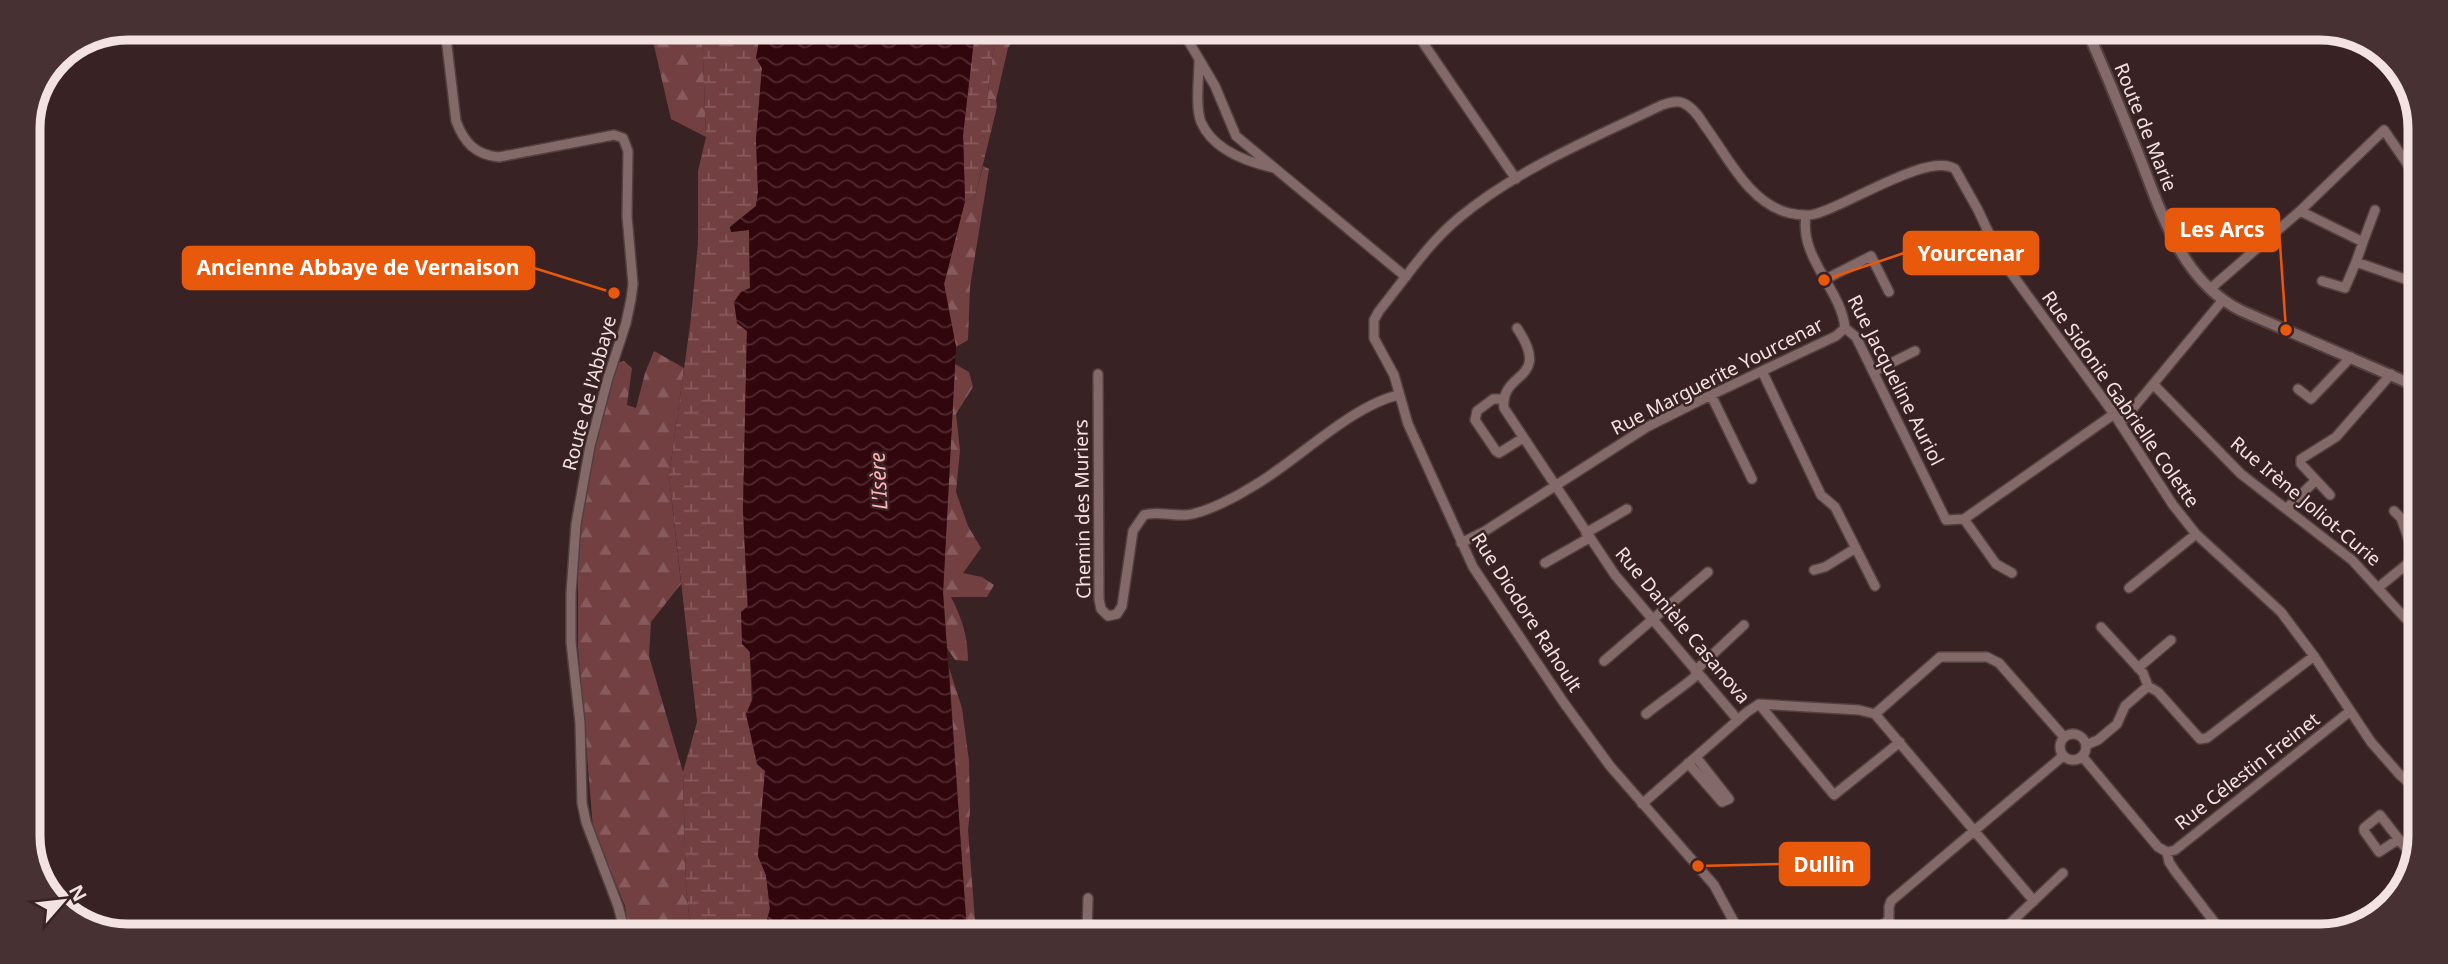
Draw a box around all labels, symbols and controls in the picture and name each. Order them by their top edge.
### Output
street label: Route de Marie [2108,59,2184,195]
callout: Les Arcs [2166,209,2279,251]
text: Les Arcs [2179,215,2265,243]
callout: Yourcenar [1904,232,2038,274]
text: Yourcenar [1918,239,2025,267]
callout: Ancienne Abbaye de Vernaison [183,247,534,289]
text: Ancienne Abbaye de Vernaison [196,253,520,281]
street label: Rue Sidonie Gabrielle Colette [2036,286,2206,512]
street label: Rue Jacqueline Auriol [1842,290,1950,470]
street label: Rue Marguerite Yourcenar [1607,311,1828,441]
street label: Route de l'Abbaye [556,313,622,473]
street label: Chemin des Muriers [1067,419,1097,599]
street label: Rue Irène Joliot-Curie [2225,430,2387,572]
water label: L'Isère [863,451,893,511]
street label: Rue Diodore Rahoult [1466,527,1588,697]
street label: Rue Danièle Casanova [1610,541,1756,709]
street label: Rue Célestin Freinet [2169,706,2325,836]
callout: Dullin [1780,843,1869,885]
text: Dullin [1793,850,1855,878]
north arrow [28,866,98,936]
text: N [63,880,93,906]

